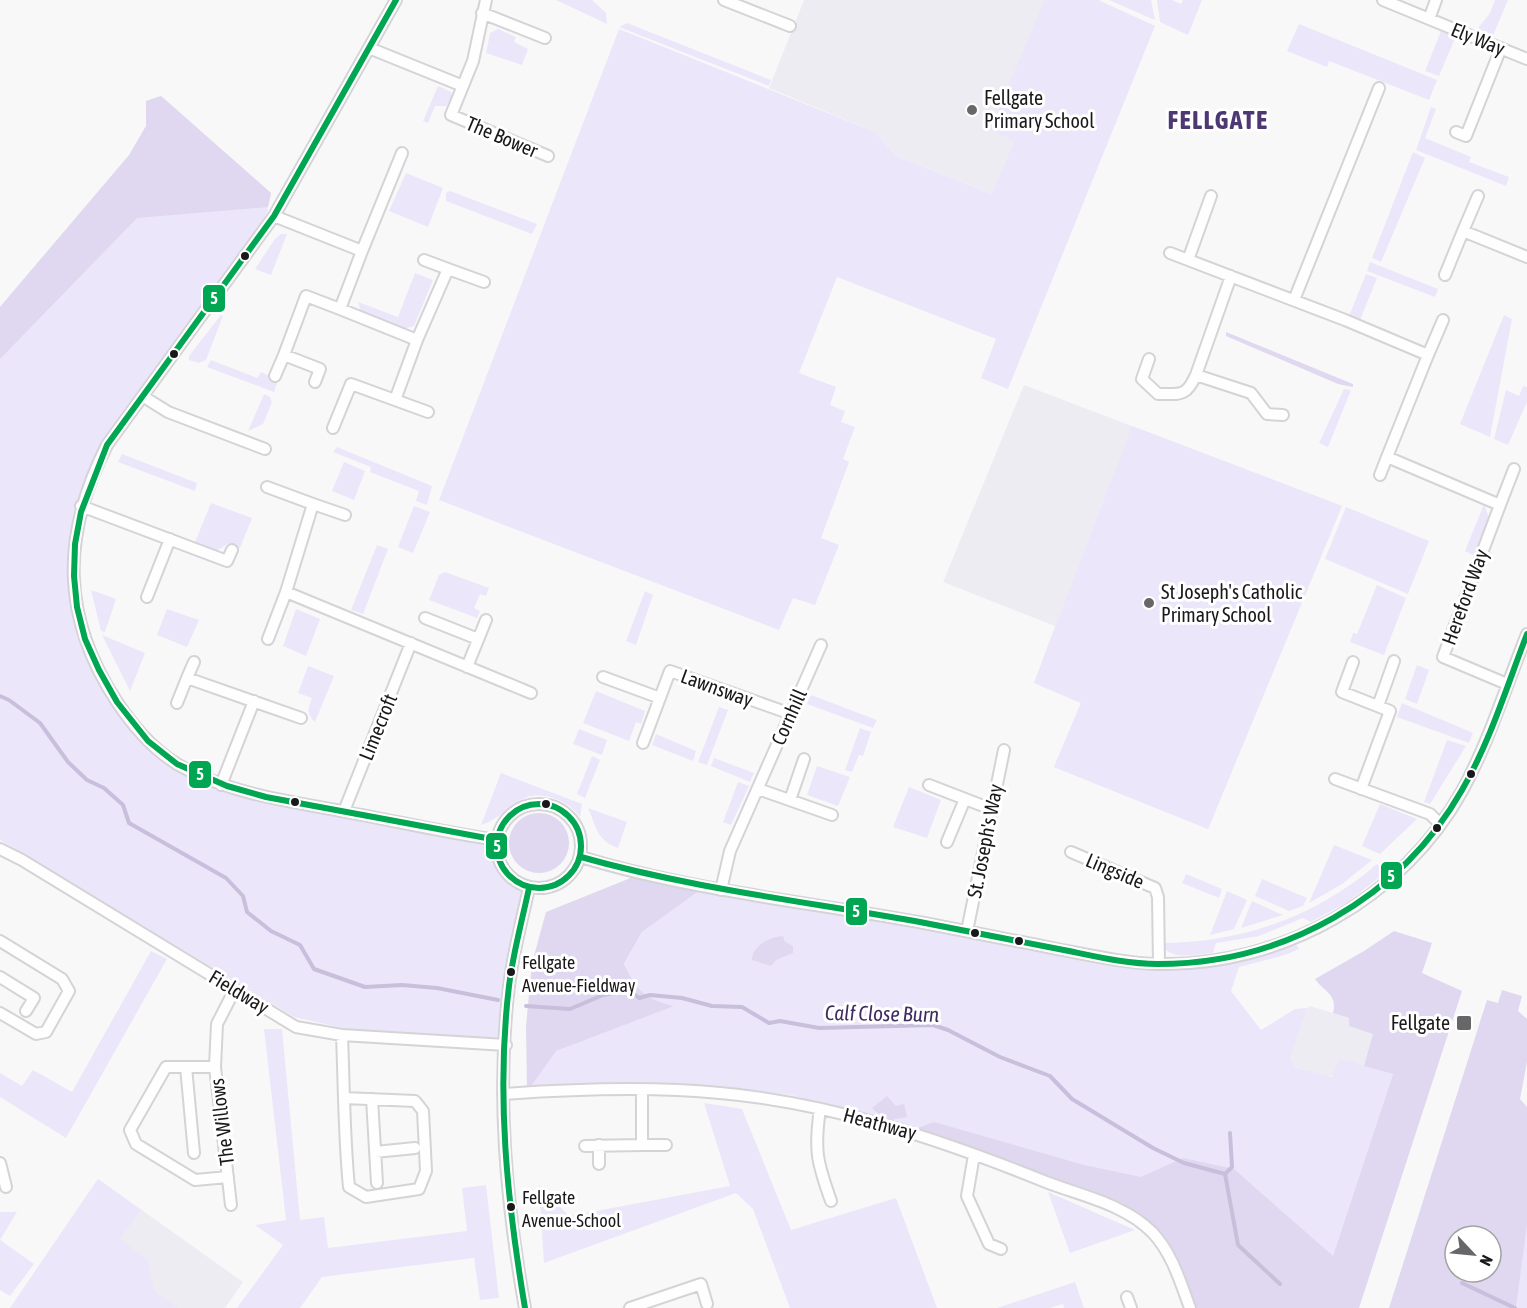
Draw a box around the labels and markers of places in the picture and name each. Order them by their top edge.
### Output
place label: Fellgate Primary School [984,86,1095,132]
marker: Fellgate Primary School [965,103,979,117]
unlabelled marker [239,250,251,262]
unlabelled marker [168,348,180,360]
place label: St Joseph's Catholic Primary School [1161,580,1303,626]
marker: St Joseph's Catholic Primary School [1142,596,1156,610]
unlabelled marker [1465,768,1477,780]
unlabelled marker [289,796,301,808]
unlabelled marker [540,798,552,810]
unlabelled marker [1431,822,1443,834]
unlabelled marker [969,927,981,939]
unlabelled marker [1013,935,1025,947]
place label: Fellgate Avenue-Fieldway [522,952,635,996]
marker: Fellgate Avenue-Fieldway [505,966,517,978]
place label: Fellgate [1391,1011,1450,1034]
marker: Fellgate [1455,1014,1473,1032]
place label: Fellgate Avenue-School [522,1187,621,1231]
marker: Fellgate Avenue-School [505,1201,517,1213]

